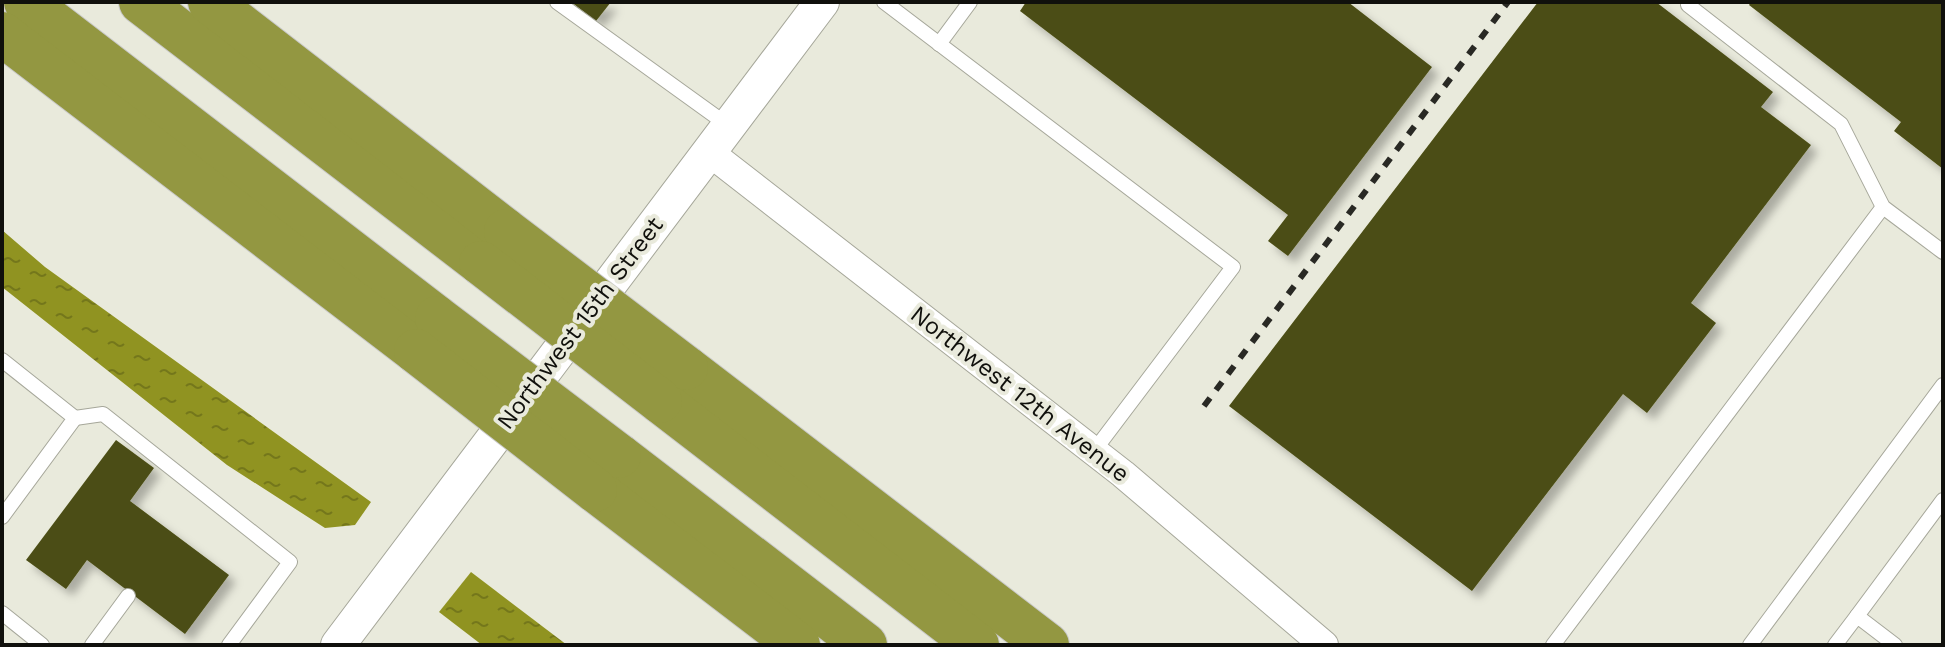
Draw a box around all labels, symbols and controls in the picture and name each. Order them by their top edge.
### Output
street label: Northwest 15th Street [491,211,669,435]
street label: Northwest 12th Avenue [905,300,1135,488]

